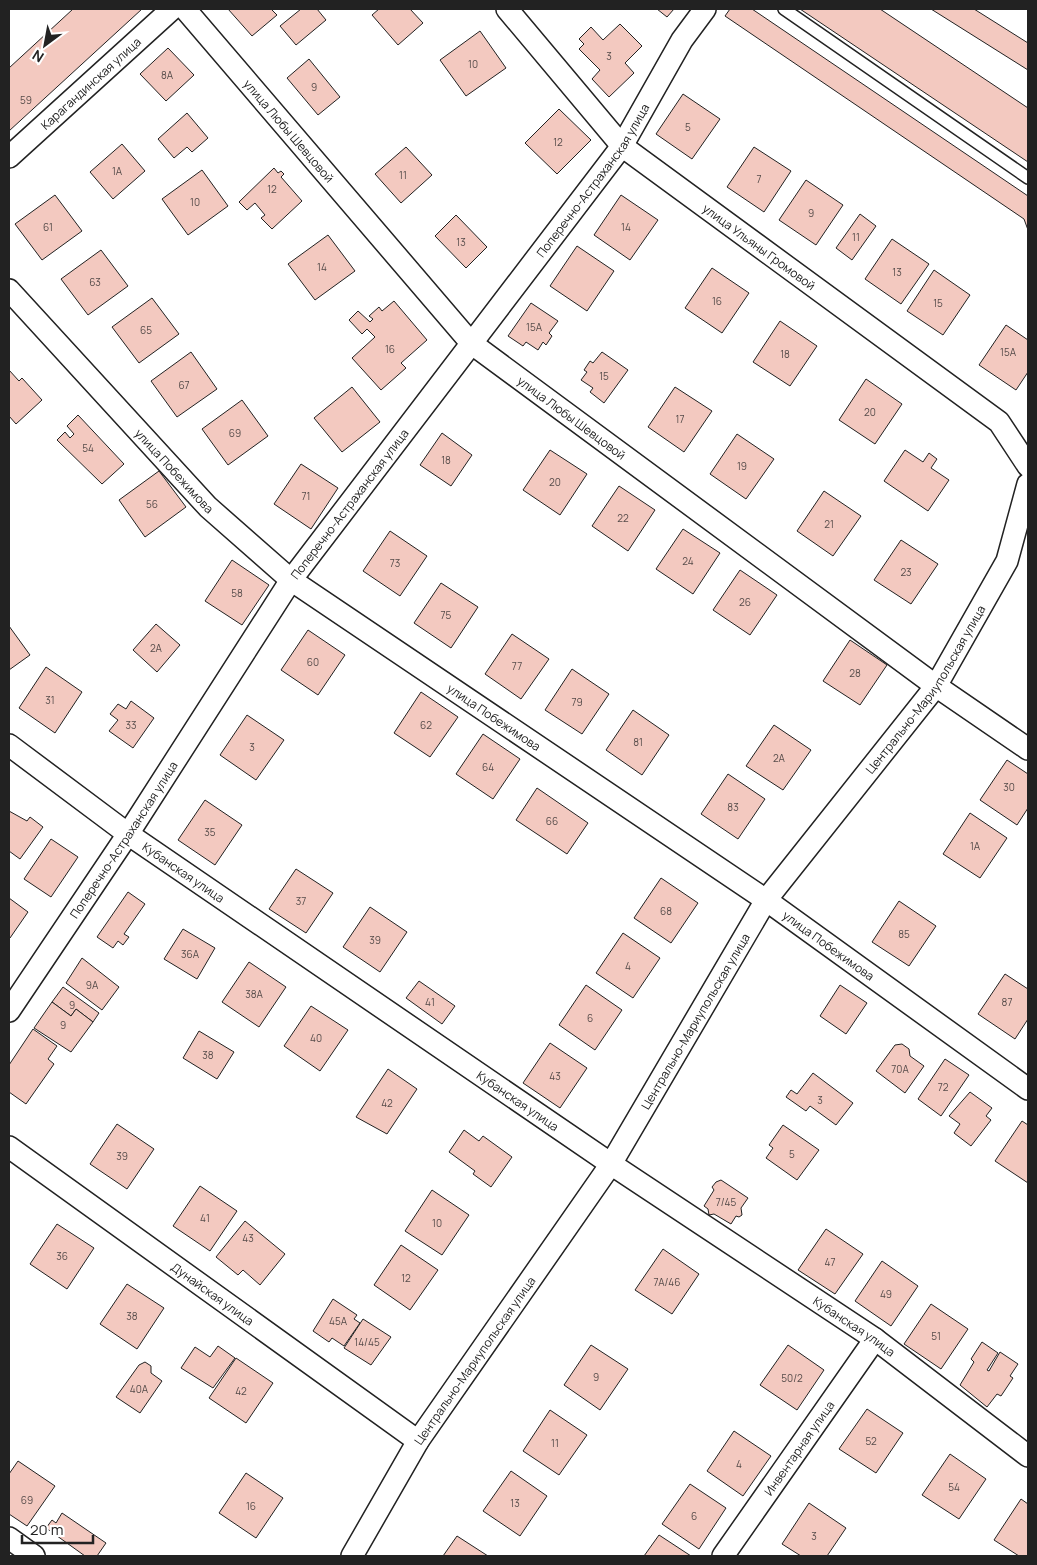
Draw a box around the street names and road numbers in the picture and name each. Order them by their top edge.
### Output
street label: Карагандинская улица [37,33,144,133]
street label: улица Любы Шевцовой [240,75,338,186]
street label: Поперечно-Астраханская улица [532,100,653,260]
street label: улица Ульяны Громовой [699,199,819,294]
street label: улица Любы Шевцовой [514,372,630,463]
street label: улица Побежимова [131,425,218,517]
street label: Поперечно-Астраханская улица [286,425,412,582]
street label: Центрально-Мариупольская улица [861,602,989,777]
street label: улица Побежимова [444,679,544,754]
street label: Поперечно-Астраханская улица [65,758,181,922]
street label: Кубанская улица [139,838,228,906]
street label: улица Побежимова [779,906,878,984]
street label: Центрально-Мариупольская улица [637,930,753,1112]
street label: Кубанская улица [474,1066,562,1135]
street label: Дунайская улица [168,1258,258,1329]
street label: Центрально-Мариупольская улица [410,1273,539,1448]
street label: Кубанская улица [810,1292,899,1360]
street label: Инвентарная улица [760,1397,838,1499]

